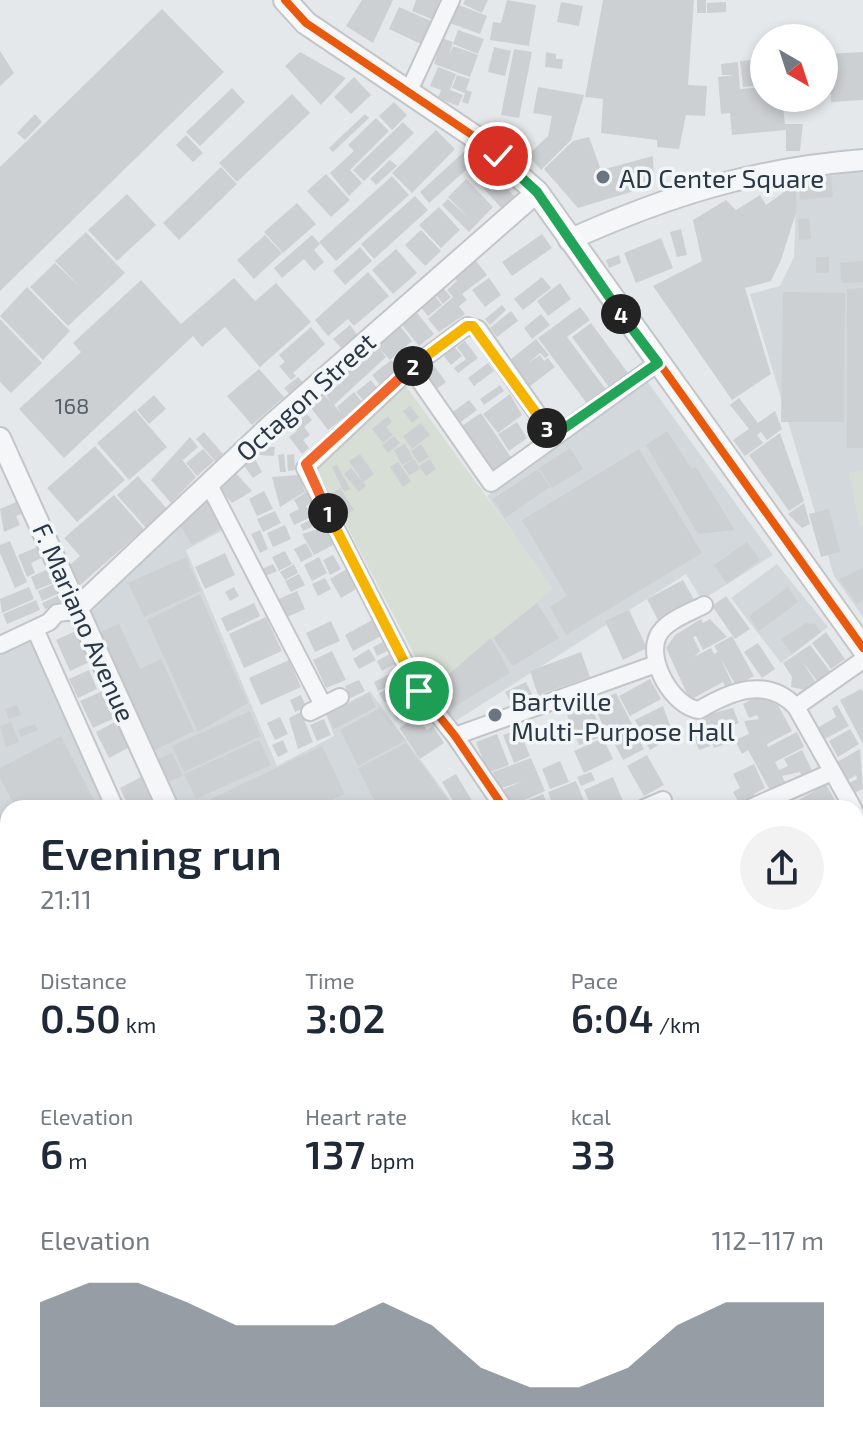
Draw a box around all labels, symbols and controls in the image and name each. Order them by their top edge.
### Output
north arrow [750,24,838,112]
map controls [750,24,838,112]
pin [464,122,532,190]
icon: check [476,134,520,178]
place label: AD Center Square [619,162,824,193]
marker: AD Center Square [594,168,612,186]
pin: 4 [601,294,641,334]
text: 4 [614,301,628,327]
street label: Octagon Street [229,325,381,467]
pin: 2 [393,346,433,386]
text: 2 [407,353,419,379]
house number: 168 [55,392,89,418]
pin: 3 [527,408,567,448]
text: 3 [541,415,553,441]
pin: 1 [308,493,348,533]
text: 1 [323,500,333,526]
street label: F. Mariano Avenue [27,518,143,726]
pin [385,657,453,725]
icon: arrive [397,669,441,713]
place label: Bartville Multi-Purpose Hall [511,685,735,746]
marker: Bartville Multi-Purpose Hall [486,706,504,724]
text: Evening run [40,826,282,879]
button: share [740,826,824,910]
text: 21:11 [40,883,92,914]
text: Distance [40,967,127,993]
text: Time [305,967,355,993]
text: Pace [571,967,618,993]
text: 0.50 [40,993,121,1041]
text: 3:02 [305,993,385,1041]
text: 6:04 [571,993,654,1041]
text: km [121,1011,156,1037]
text: /km [654,1011,701,1037]
text: Elevation [40,1103,133,1129]
text: Heart rate [305,1103,407,1129]
text: kcal [571,1103,611,1129]
text: 6 [40,1129,63,1177]
text: 137 [305,1129,365,1177]
text: 33 [571,1129,616,1177]
text: m [63,1147,87,1173]
text: bpm [365,1147,415,1173]
text: Elevation [40,1224,150,1255]
text: 112–117 m [712,1224,824,1255]

